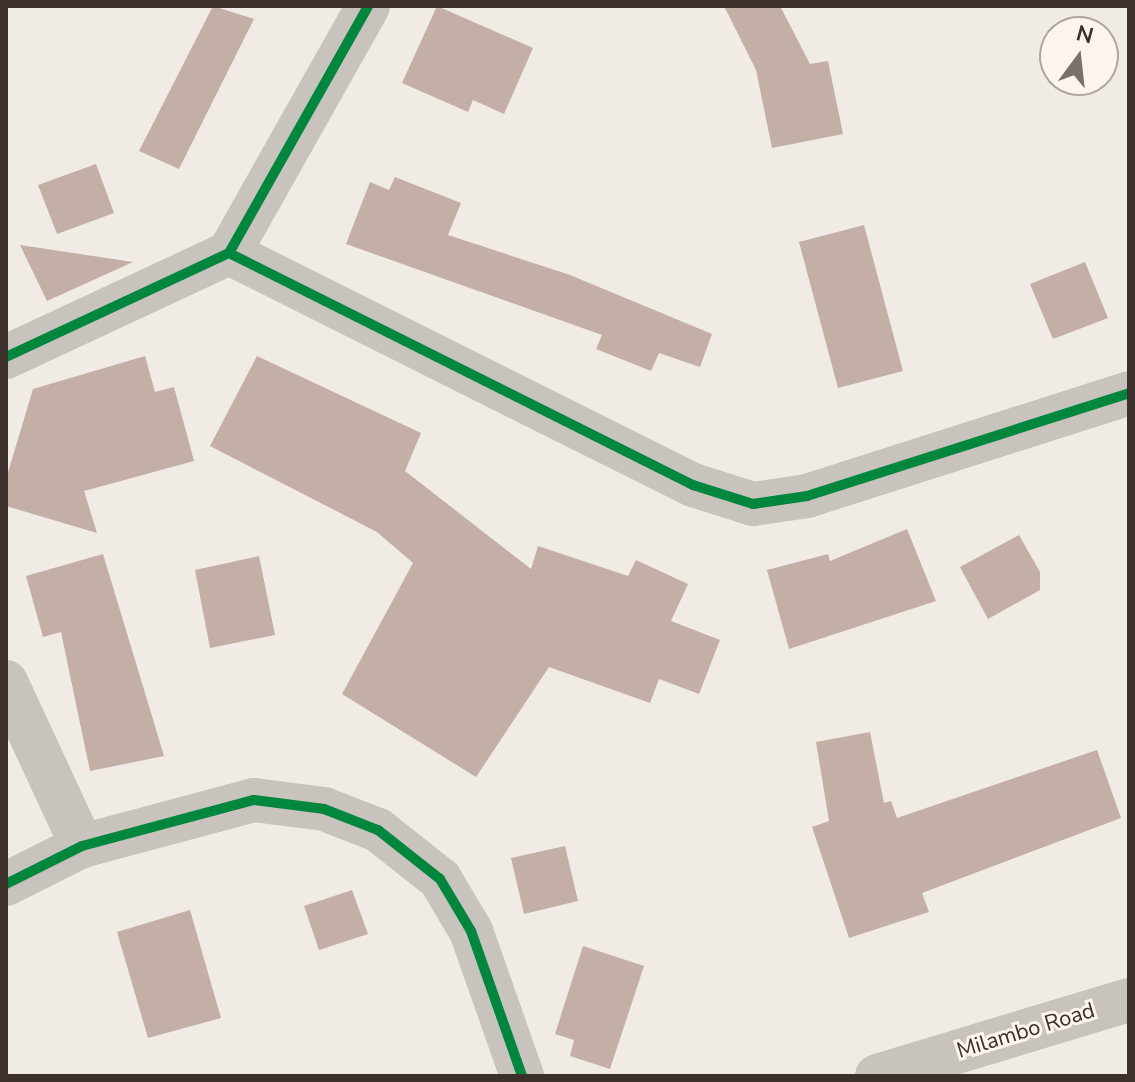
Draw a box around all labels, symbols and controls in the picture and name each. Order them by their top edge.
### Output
north arrow [1039,16,1119,96]
text: N [1073,18,1097,51]
street label: Milambo Road [954,997,1098,1065]

